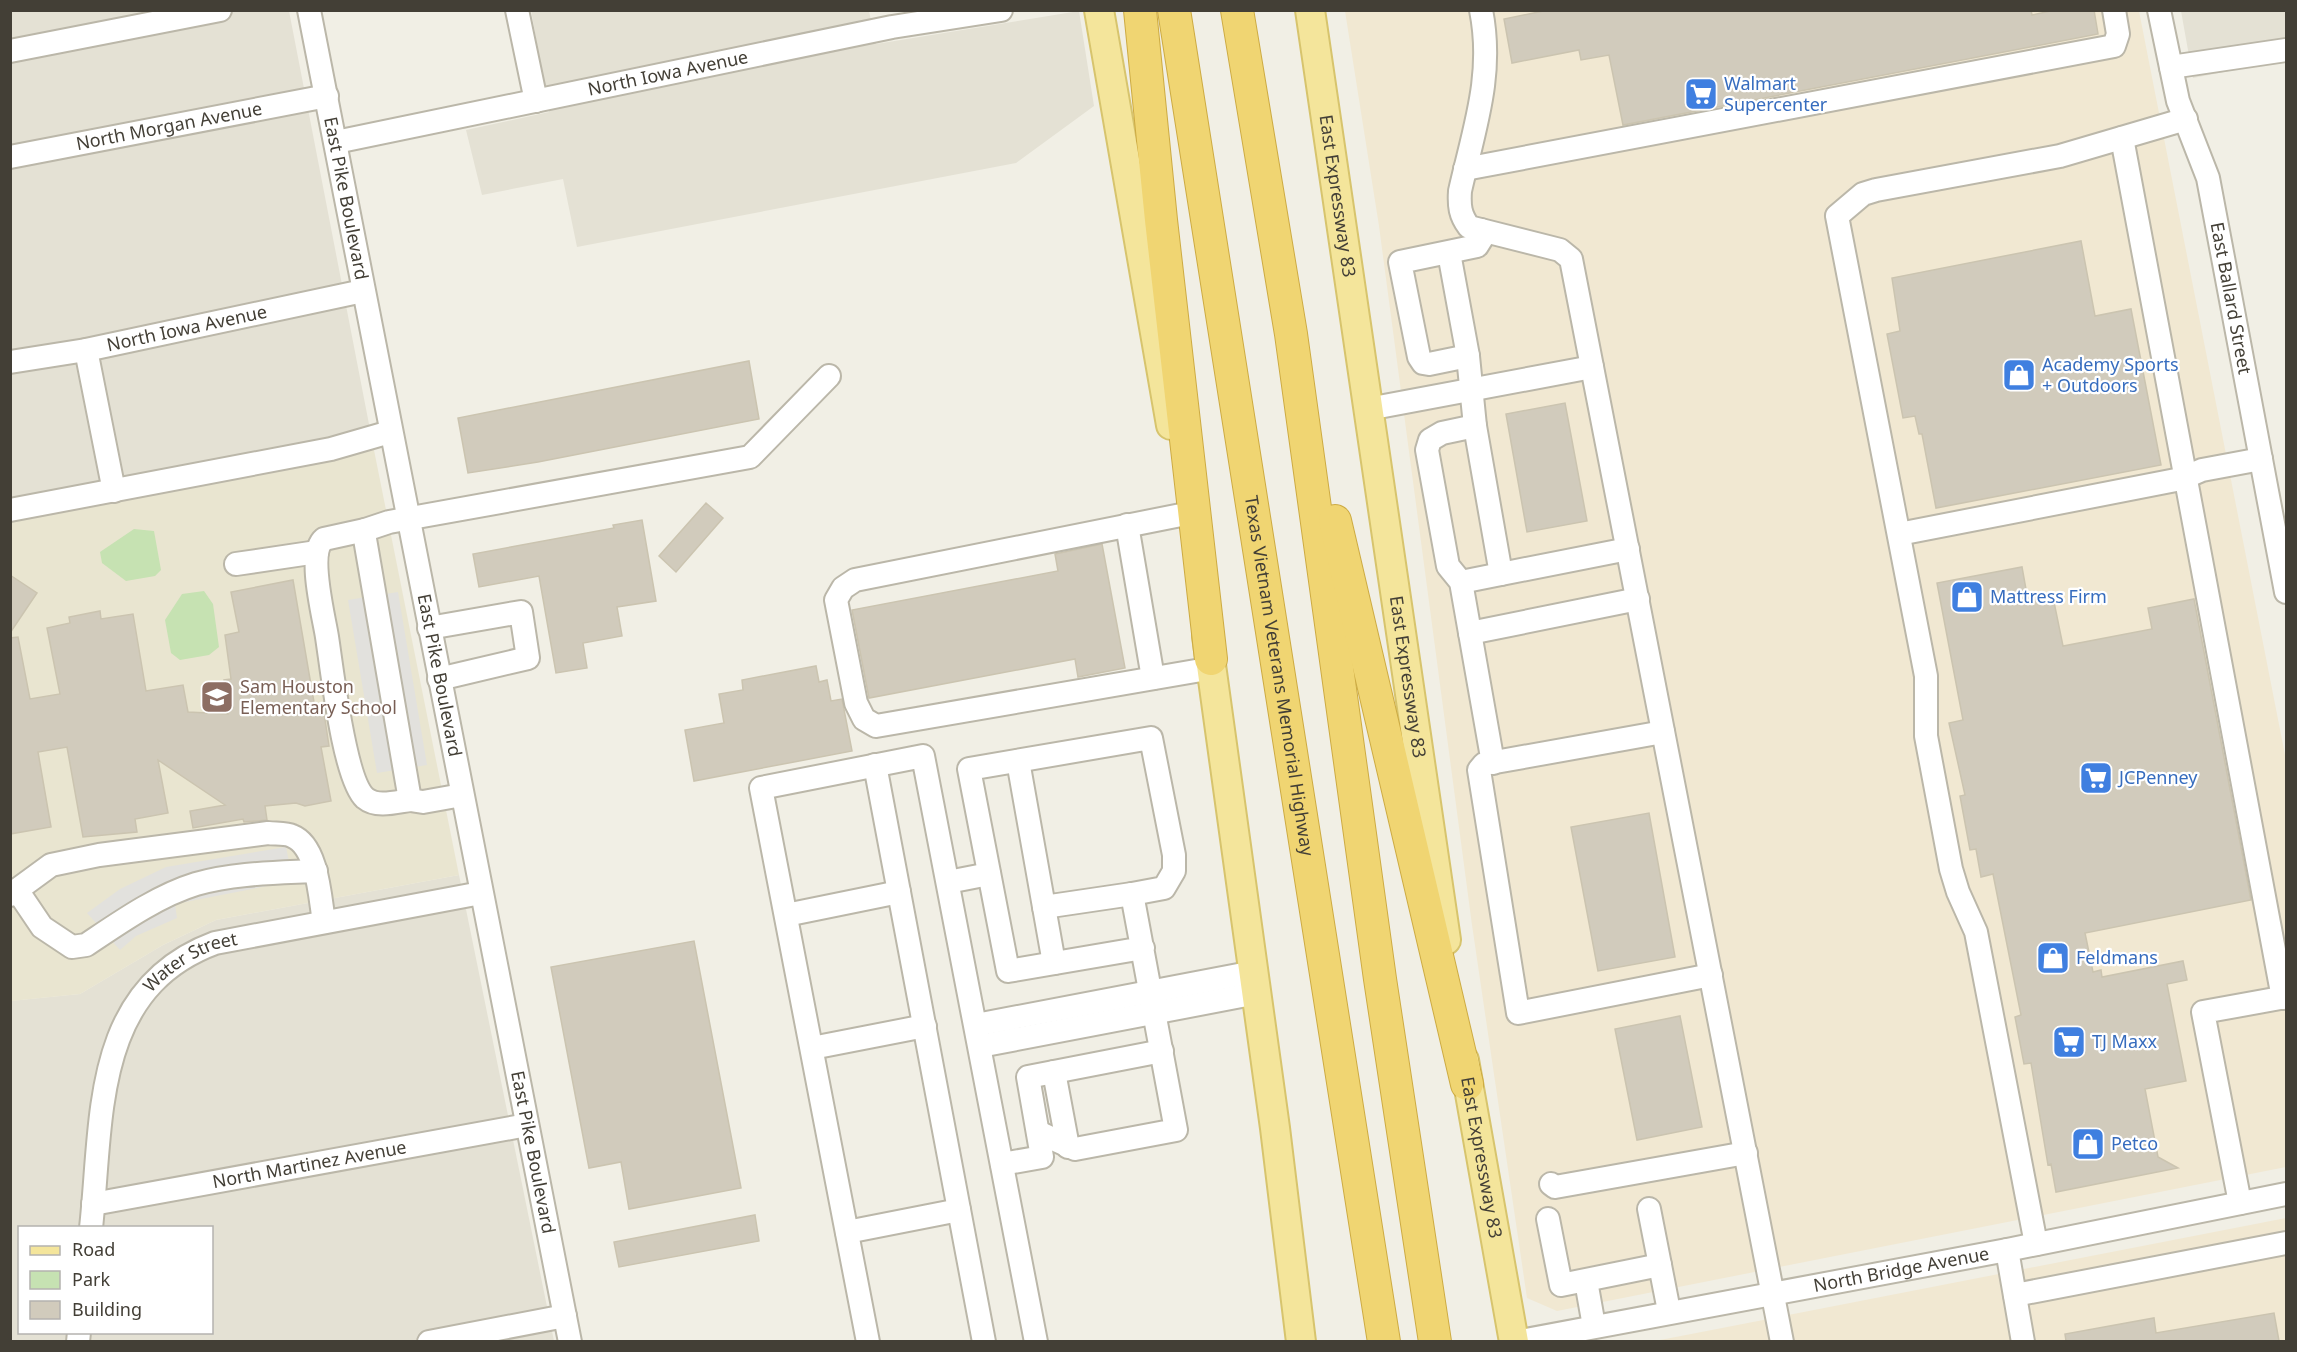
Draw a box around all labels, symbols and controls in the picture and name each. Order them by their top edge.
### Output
street label: North Iowa Avenue [585,44,750,101]
place label: Walmart Supercenter [1724,71,1828,116]
supermarket icon: Walmart Supercenter [1683,76,1719,112]
street label: North Morgan Avenue [74,96,264,155]
street label: East Expressway 83 [1314,113,1362,279]
street label: East Pike Boulevard [319,115,375,282]
street label: East Ballard Street [2206,220,2258,377]
street label: North Iowa Avenue [104,299,269,356]
place label: Academy Sports + Outdoors [2042,352,2179,397]
shop icon: Academy Sports + Outdoors [2001,357,2037,393]
street label: Texas Vietnam Veterans Memorial Highway [1240,494,1320,858]
shop icon: Mattress Firm [1949,579,1985,615]
place label: Mattress Firm [1990,584,2107,608]
street label: East Pike Boulevard [413,592,468,759]
street label: East Expressway 83 [1385,594,1432,760]
place label: Sam Houston Elementary School [240,674,397,719]
school or university icon: Sam Houston Elementary School [199,679,235,715]
supermarket icon: JCPenney [2078,760,2114,796]
place label: JCPenney [2117,765,2198,789]
street label: Water Street [137,926,240,997]
shop icon: Feldmans [2035,940,2071,976]
place label: Feldmans [2076,945,2158,969]
supermarket icon: TJ Maxx [2051,1024,2087,1060]
place label: TJ Maxx [2092,1029,2158,1053]
street label: East Pike Boulevard [506,1069,561,1236]
street label: East Expressway 83 [1456,1075,1508,1240]
shop icon: Petco [2070,1126,2106,1162]
place label: Petco [2111,1131,2158,1155]
street label: North Martinez Avenue [210,1134,408,1193]
legend [18,1226,213,1334]
text: Road [72,1237,115,1261]
street label: North Bridge Avenue [1811,1241,1991,1297]
text: Park [72,1267,110,1291]
text: Building [72,1297,142,1321]

